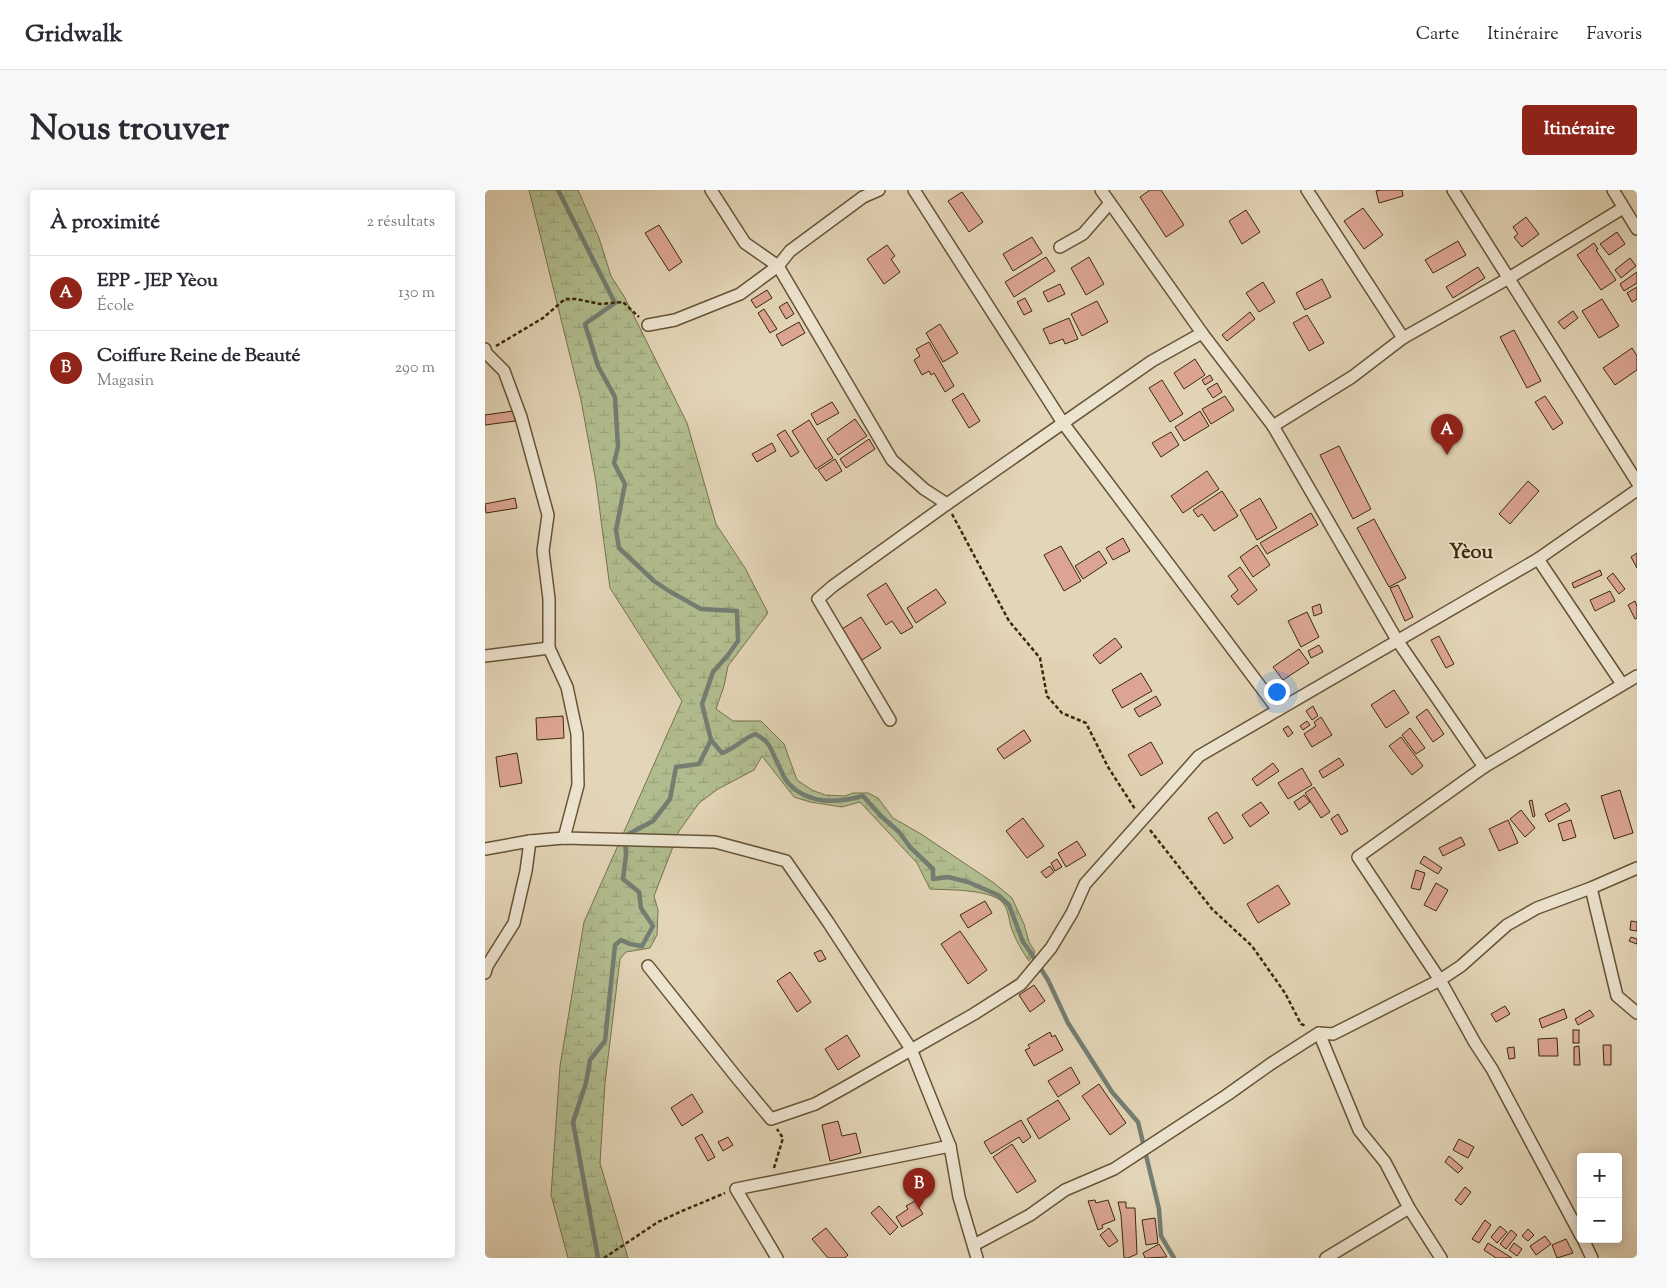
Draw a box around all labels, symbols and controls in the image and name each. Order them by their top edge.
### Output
text: Gridwalk [25,18,123,52]
text: Carte [1416,22,1459,48]
text: Itinéraire [1487,22,1559,48]
text: Favoris [1587,22,1642,48]
text: Nous trouver [30,105,229,156]
button: Itinéraire [1522,105,1637,155]
text: À proximité [50,208,160,238]
text: 2 résultats [366,211,435,234]
text: EPP - JEP Yèou [97,268,218,295]
text: A [60,282,73,305]
text: 130 m [398,282,435,305]
text: École [97,295,134,318]
text: Coiffure Reine de Beauté [97,343,300,370]
text: B [61,357,71,380]
text: 290 m [395,357,435,380]
text: Magasin [97,370,154,393]
pin: A [1431,414,1463,455]
district label: Yèou [1449,539,1494,568]
your location [1264,679,1290,705]
map controls [1577,1153,1622,1243]
button: + [1577,1153,1622,1198]
pin: B [903,1168,935,1209]
button: − [1577,1198,1622,1243]

